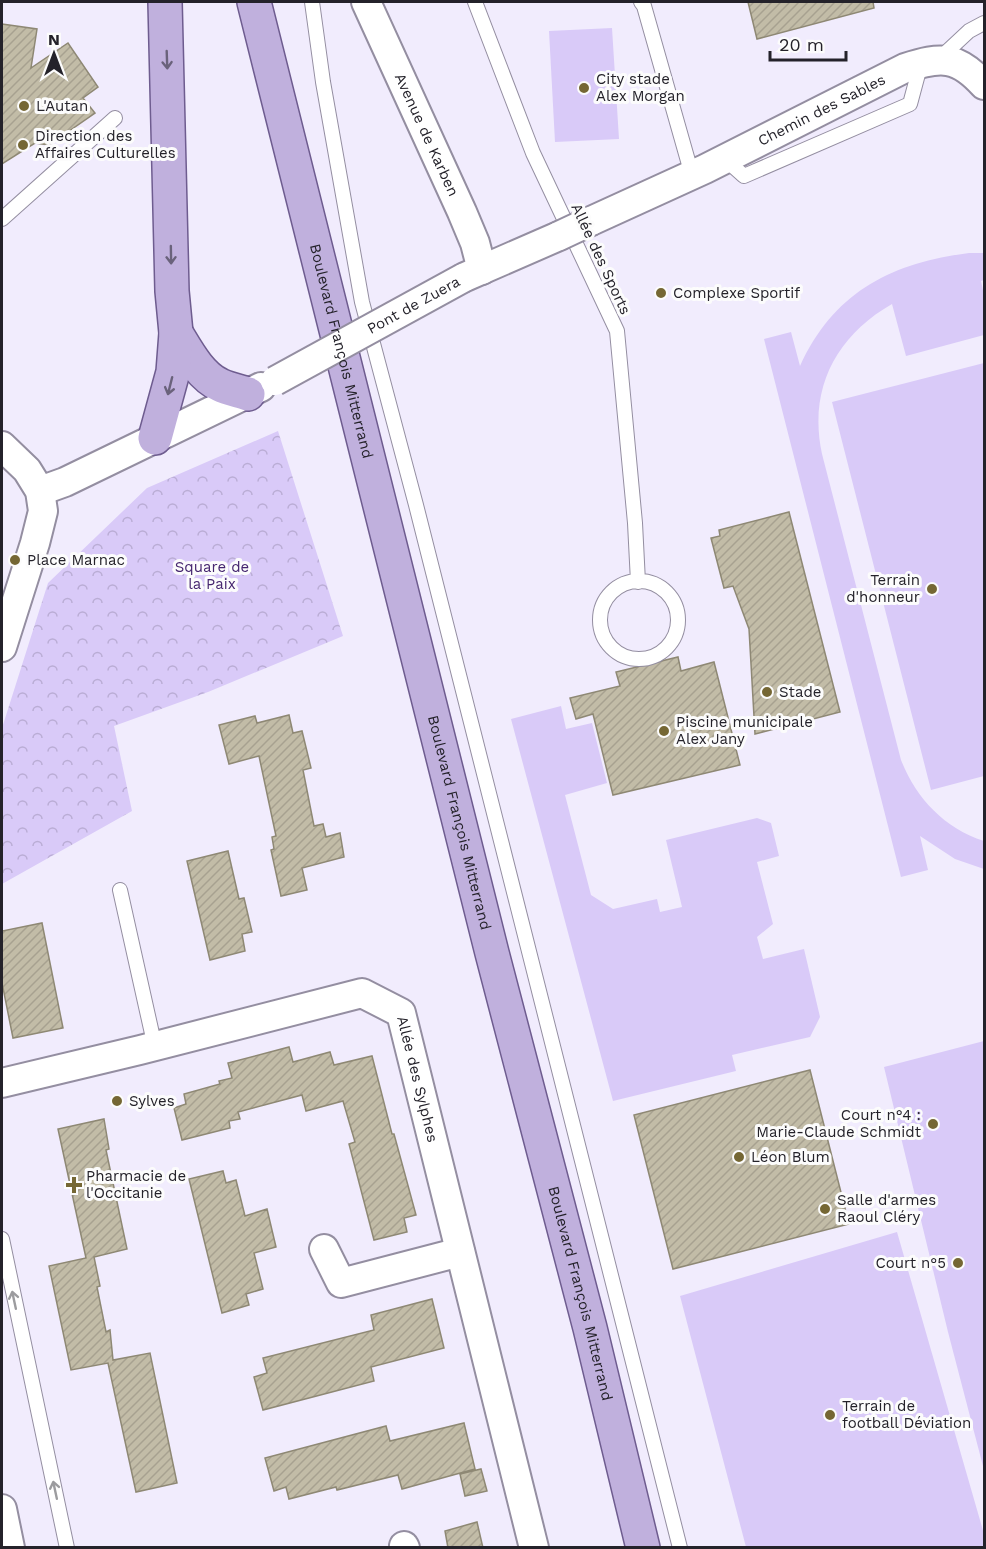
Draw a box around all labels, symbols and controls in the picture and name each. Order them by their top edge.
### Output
north arrow [24,24,84,84]
scale bar [770,24,846,62]
text: N [48,30,60,49]
text: 20 m [779,34,824,55]
one-way arrow [161,49,173,69]
place label: City stade Alex Morgan [596,70,685,105]
street label: Chemin des Sables [755,70,889,150]
street label: Avenue de Karben [391,71,463,199]
marker: City stade Alex Morgan [577,81,591,95]
place label: L'Autan [36,97,88,115]
marker: L'Autan [17,99,31,113]
place label: Direction des Affaires Culturelles [35,127,176,162]
marker: Direction des Affaires Culturelles [16,138,30,152]
street label: Allée des Sports [567,201,635,317]
street label: Boulevard François Mitterrand [306,242,377,460]
one-way arrow [165,244,177,264]
street label: Pont de Zuera [364,272,464,338]
place label: Complexe Sportif [673,284,800,302]
marker: Complexe Sportif [654,286,668,300]
one-way arrow [163,377,175,396]
place label: Place Marnac [27,551,125,569]
marker: Place Marnac [8,553,22,567]
park label: Square de la Paix [175,558,249,593]
place label: Terrain d'honneur [846,571,920,606]
marker: Terrain d'honneur [925,582,939,596]
place label: Stade [779,683,821,701]
marker: Stade [760,685,774,699]
street label: Boulevard François Mitterrand [424,713,495,932]
place label: Piscine municipale Alex Jany [676,713,813,748]
marker: Piscine municipale Alex Jany [657,724,671,738]
street label: Allée des Sylphes [393,1014,442,1144]
place label: Sylves [129,1092,175,1110]
marker: Sylves [110,1094,124,1108]
place label: Court n°4 : Marie-Claude Schmidt [756,1106,922,1141]
marker: Court n°4 : Marie-Claude Schmidt [926,1117,940,1131]
place label: Léon Blum [751,1148,830,1166]
marker: Léon Blum [732,1150,746,1164]
place label: Pharmacie de l'Occitanie [86,1167,186,1202]
marker: Pharmacie de l'Occitanie [67,1178,81,1192]
street label: Boulevard François Mitterrand [544,1184,616,1402]
place label: Salle d'armes Raoul Cléry [837,1191,936,1226]
marker: Salle d'armes Raoul Cléry [818,1202,832,1216]
place label: Court n°5 [875,1254,946,1272]
marker: Court n°5 [951,1256,965,1270]
one-way arrow [8,1290,20,1309]
place label: Terrain de football Déviation [842,1397,971,1432]
marker: Terrain de football Déviation [823,1408,837,1422]
one-way arrow [49,1481,60,1501]

